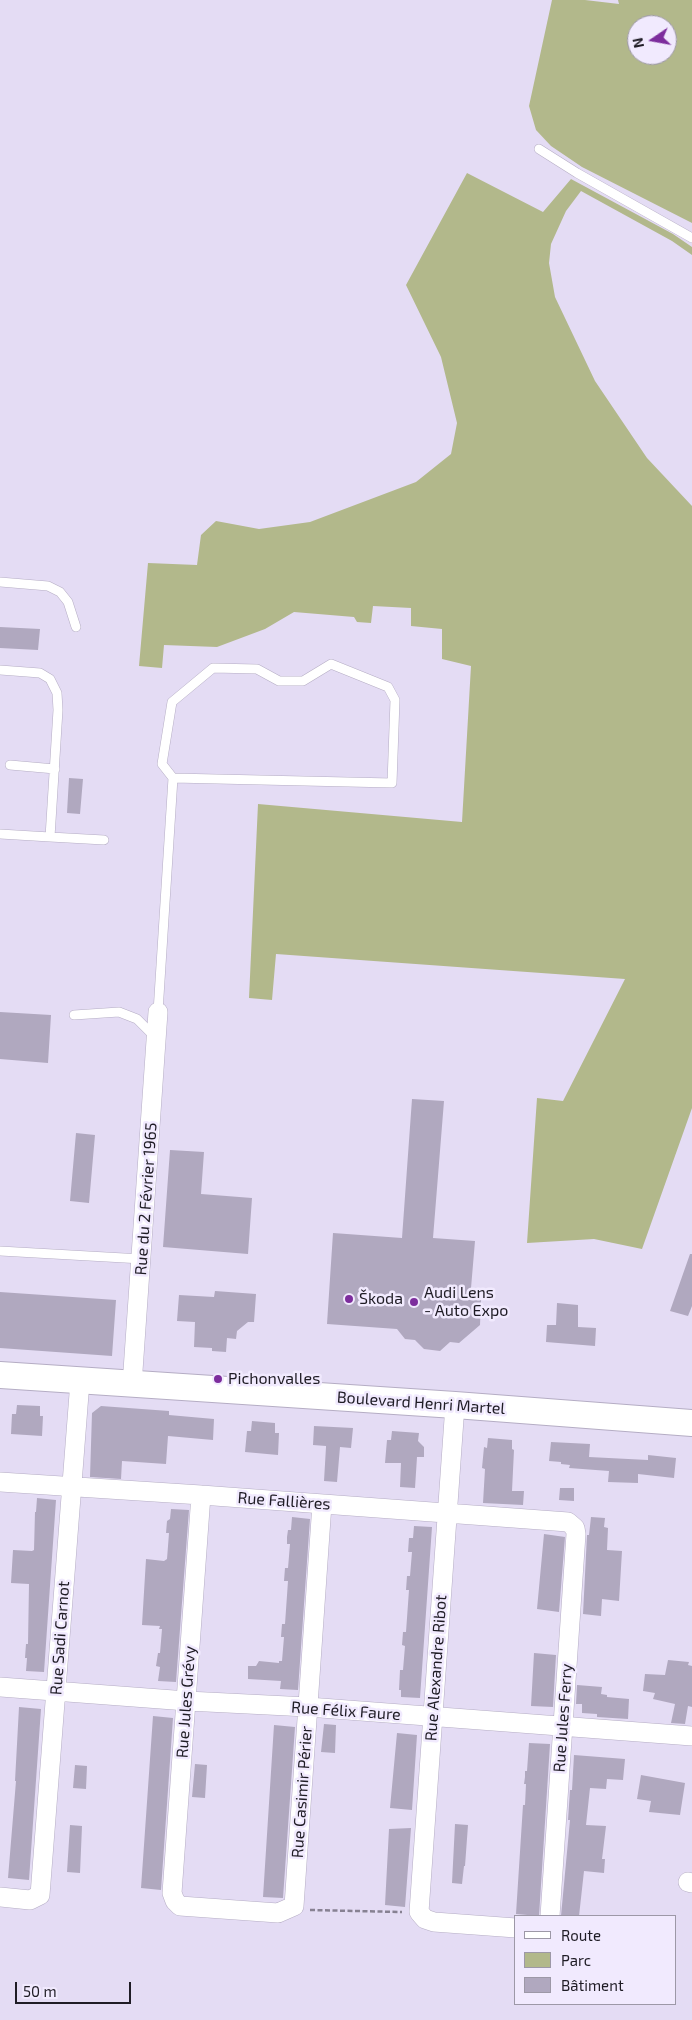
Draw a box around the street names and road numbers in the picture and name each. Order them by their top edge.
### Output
street label: Rue du 2 Février 1965 [131,1122,161,1276]
street label: Boulevard Henri Martel [336,1388,506,1418]
street label: Rue Fallières [237,1488,331,1514]
street label: Rue Sadi Carnot [46,1580,74,1696]
street label: Rue Alexandre Ribot [421,1594,451,1742]
street label: Rue Jules Grévy [172,1645,200,1759]
street label: Rue Jules Ferry [550,1663,576,1773]
street label: Rue Félix Faure [291,1698,401,1724]
street label: Rue Casimir Périer [288,1725,316,1859]

